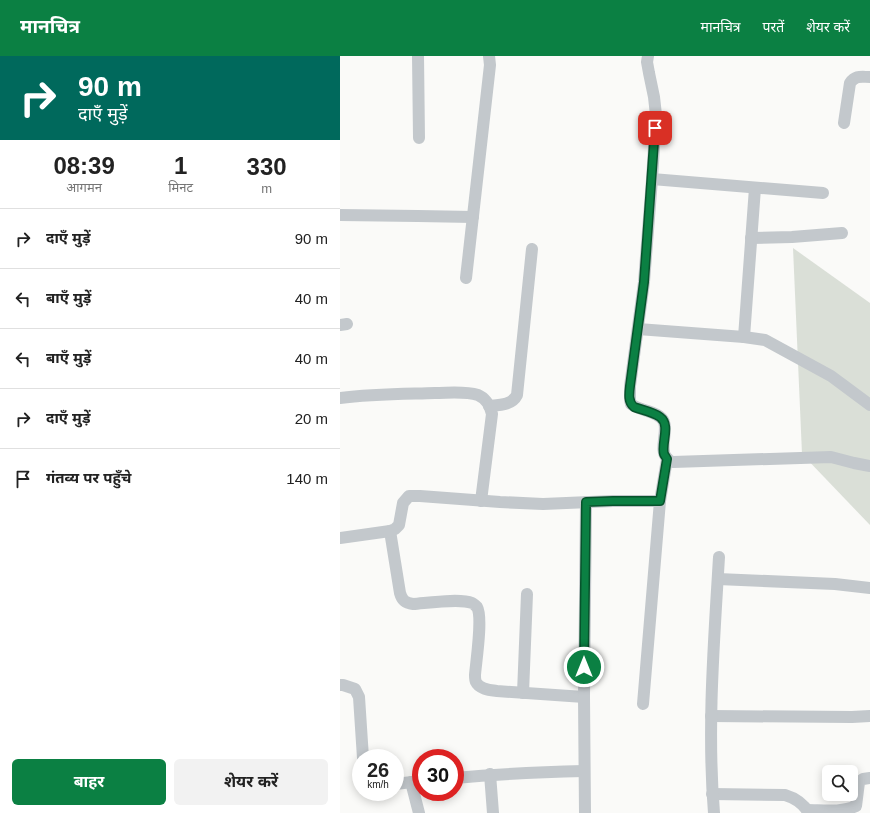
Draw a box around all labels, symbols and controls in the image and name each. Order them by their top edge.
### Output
text: मानचित्र [20,16,80,37]
text: मानचित्र [701,19,741,35]
text: परतें [763,19,784,35]
text: शेयर करें [806,19,850,35]
text: 90 m [78,71,142,102]
icon: right [12,72,64,124]
text: दाएँ मुड़ें [78,104,128,124]
pin [638,111,672,145]
icon: arrive [644,117,666,139]
text: 08:39 [53,152,115,179]
text: 1 [174,152,187,179]
text: 330 [247,153,287,180]
text: आगमन [66,180,102,195]
text: मिनट [168,180,193,195]
text: m [261,181,272,196]
icon: right [12,228,34,250]
text: दाएँ मुड़ें [46,229,90,246]
text: 90 m [295,230,328,247]
icon: left [12,288,34,310]
text: बाएँ मुड़ें [46,289,91,306]
text: 40 m [295,290,328,307]
icon: left [12,348,34,370]
text: बाएँ मुड़ें [46,349,91,366]
text: 40 m [295,350,328,367]
icon: right [12,408,34,430]
text: दाएँ मुड़ें [46,409,90,426]
text: 20 m [295,410,328,427]
icon: arrive [12,468,34,490]
text: गंतव्य पर पहुँचे [46,469,131,486]
text: 140 m [286,470,328,487]
position arrow [563,646,605,688]
speed limit sign: 30 [412,749,464,801]
button: बाहर [12,759,166,805]
button: शेयर करें [174,759,328,805]
text: 26 [367,759,389,781]
map controls [822,765,858,801]
button: search [822,765,858,801]
text: km/h [367,779,389,790]

